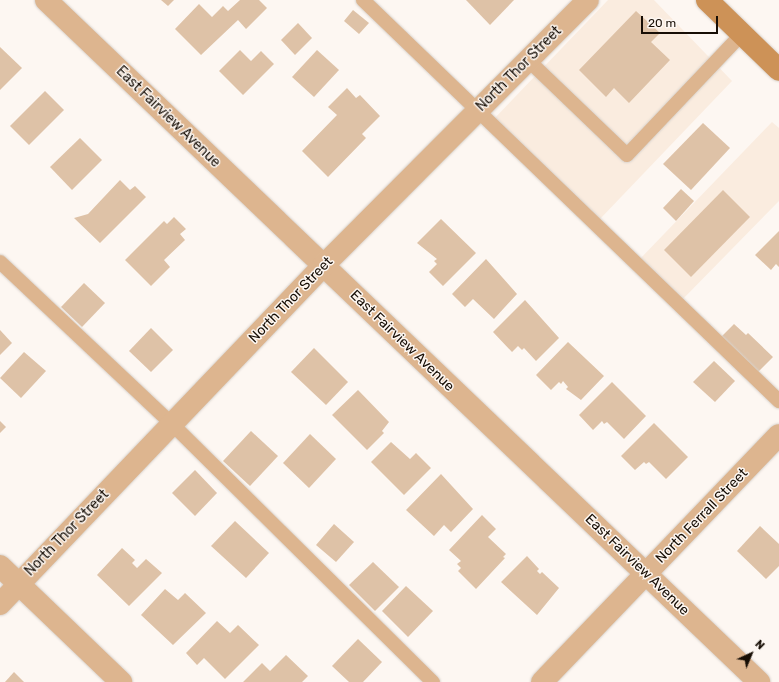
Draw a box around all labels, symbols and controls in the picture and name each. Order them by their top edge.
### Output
scale bar [643,8,720,34]
text: 20 m [648,16,676,30]
street label: North Thor Street [473,23,565,115]
street label: East Fairview Avenue [112,63,224,171]
street label: North Thor Street [245,253,337,347]
street label: East Fairview Avenue [346,287,458,395]
street label: North Ferrall Street [652,465,752,567]
street label: North Thor Street [21,486,113,580]
street label: East Fairview Avenue [581,511,693,619]
north arrow [731,634,771,674]
text: N [752,638,767,652]

